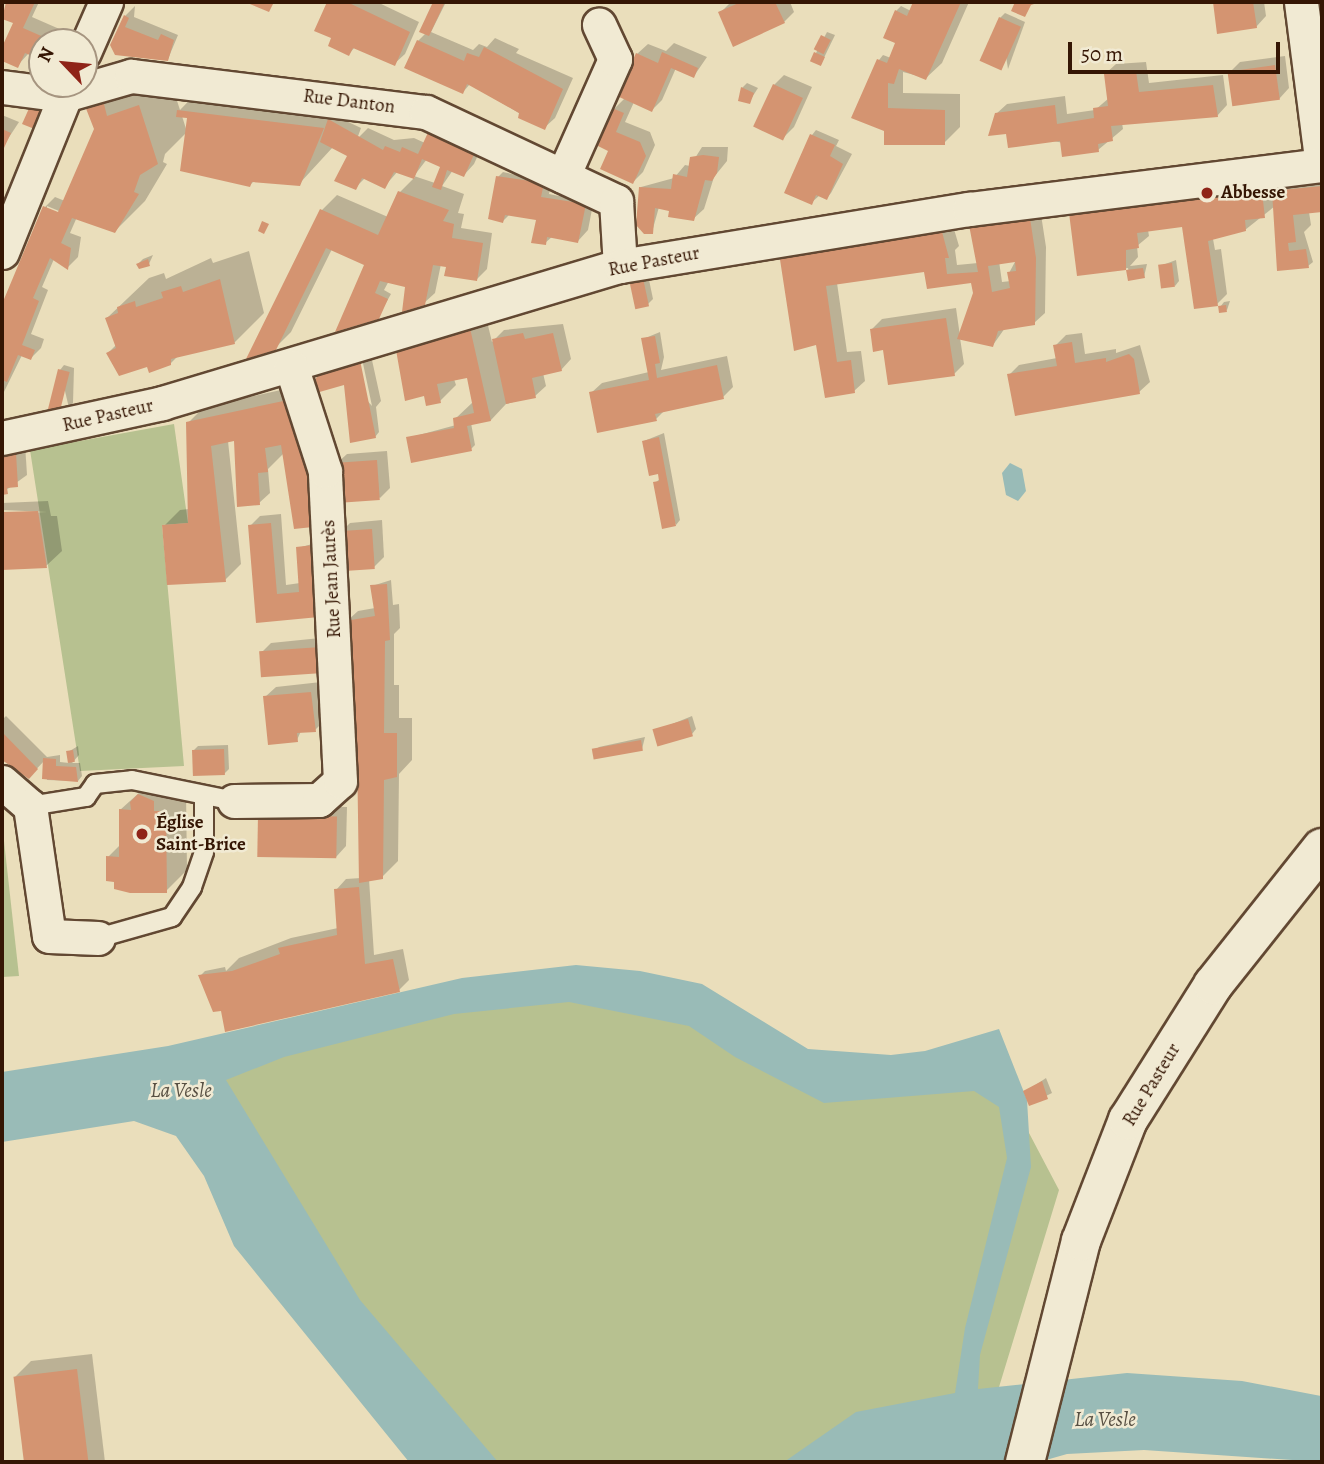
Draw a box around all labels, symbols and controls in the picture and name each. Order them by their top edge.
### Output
north arrow [28,28,98,98]
scale bar [1072,28,1284,72]
text: 50 m [1081,40,1123,68]
text: N [31,43,61,67]
street label: Rue Danton [302,85,396,119]
place label: Abbesse [1221,182,1285,204]
marker: Abbesse [1199,185,1215,201]
street label: Rue Pasteur [606,242,702,282]
street label: Rue Pasteur [60,394,156,438]
street label: Rue Jean Jaurès [318,519,346,639]
place label: Église Saint-Brice [156,812,246,856]
marker: Église Saint-Brice [134,826,150,842]
street label: Rue Pasteur [1118,1039,1186,1131]
water label: La Vesle [150,1077,212,1103]
water label: La Vesle [1074,1406,1136,1432]

